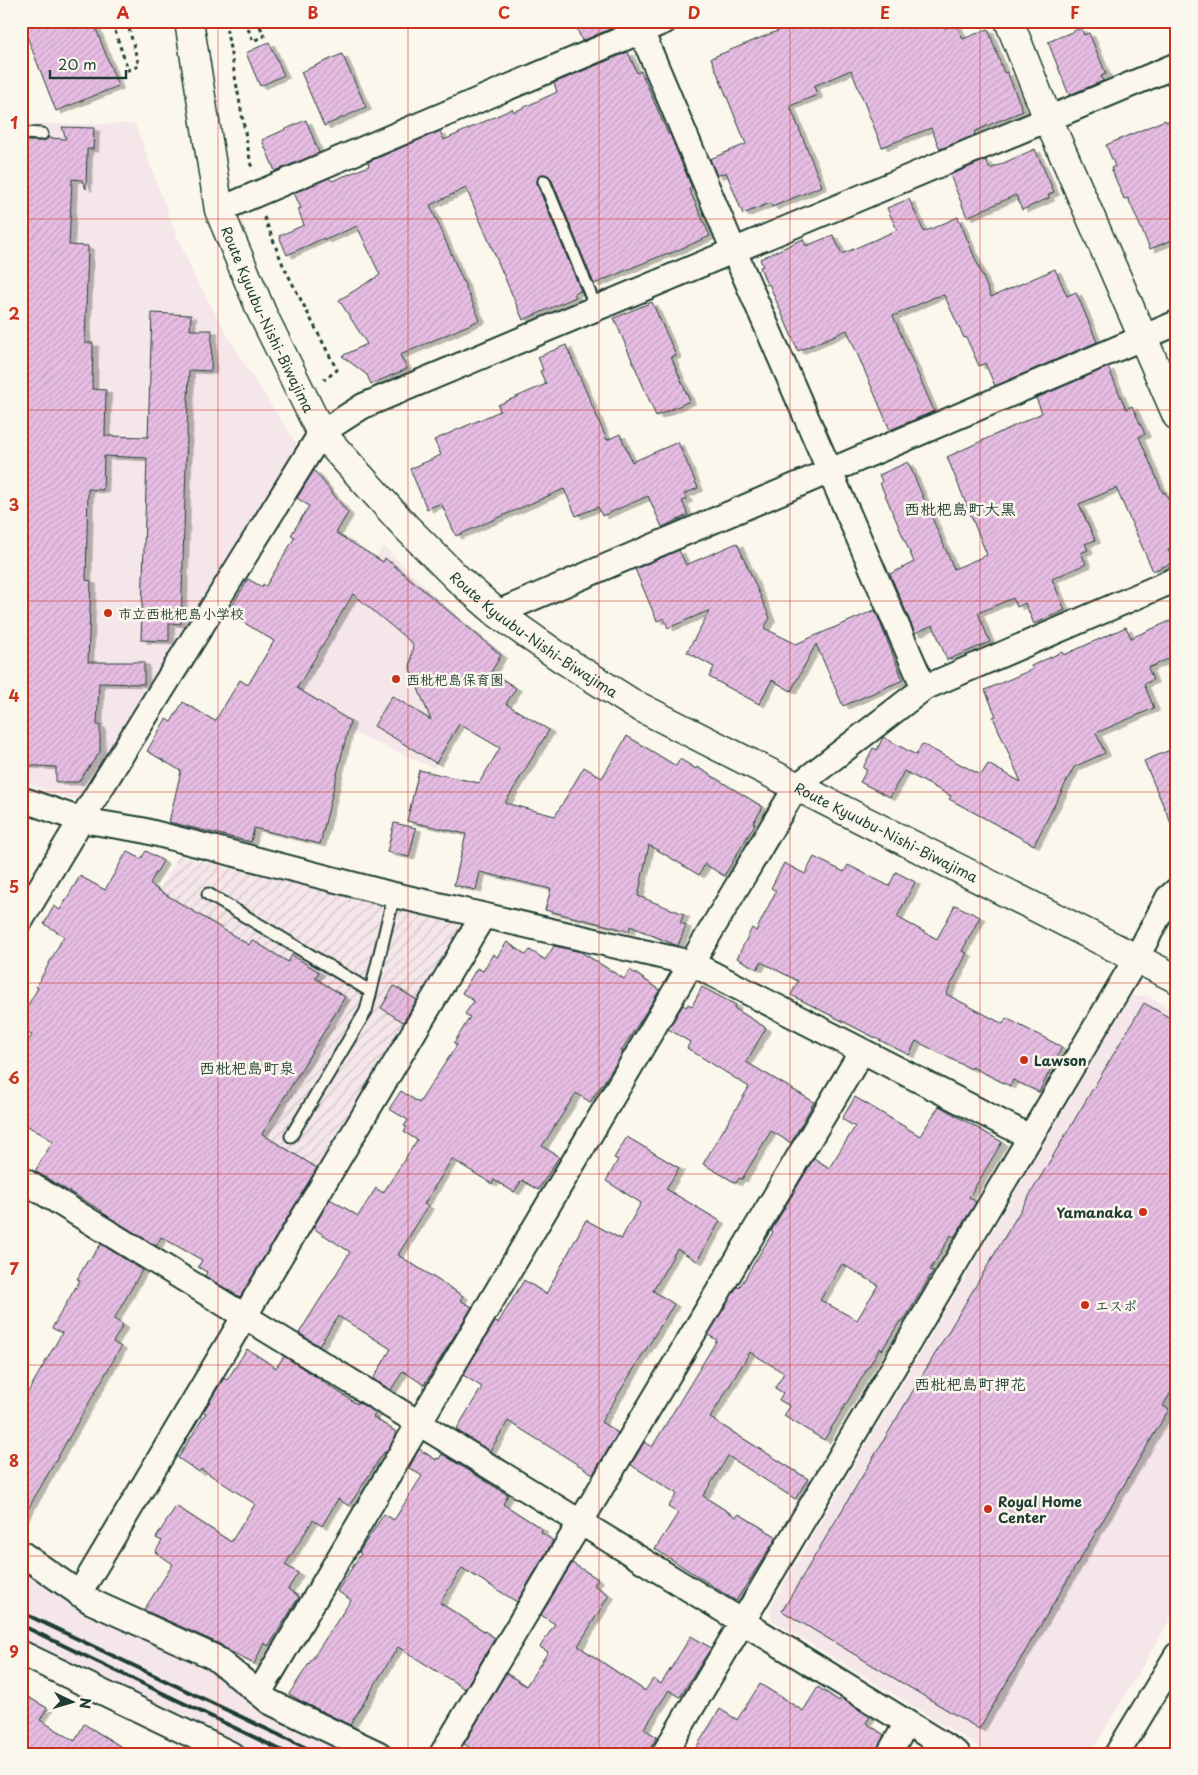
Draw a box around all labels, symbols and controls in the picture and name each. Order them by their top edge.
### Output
text: A [117,0,130,24]
text: B [308,0,319,24]
text: C [498,0,510,24]
text: D [688,0,700,24]
text: E [880,0,890,24]
text: F [1070,0,1080,24]
scale bar [50,48,126,80]
text: 20 m [58,52,97,75]
text: 1 [10,110,18,134]
street label: Route Kyuubu-Nishi-Biwajima [216,223,320,416]
text: 2 [8,301,20,325]
text: 3 [9,492,19,516]
district label: 西枇杷島町大黒 [904,496,1016,520]
street label: Route Kyuubu-Nishi-Biwajima [445,566,622,702]
place label: 市立西枇杷島小学校 [118,603,244,624]
marker: 市立西枇杷島小学校 [102,607,114,619]
place label: 西枇杷島保育園 [406,669,504,690]
marker: 西枇杷島保育園 [390,673,402,685]
text: 4 [9,683,20,707]
street label: Route Kyuubu-Nishi-Biwajima [791,777,982,887]
text: 5 [9,874,19,898]
place label: Lawson [1034,1050,1087,1071]
marker: Lawson [1018,1054,1030,1066]
district label: 西枇杷島町泉 [199,1055,295,1079]
text: 6 [8,1065,20,1089]
place label: Yamanaka [1056,1202,1133,1223]
marker: Yamanaka [1137,1206,1149,1218]
text: 7 [9,1256,19,1280]
place label: エスポ [1095,1295,1137,1316]
marker: エスポ [1079,1299,1091,1311]
district label: 西枇杷島町押花 [914,1371,1026,1395]
text: 8 [9,1448,19,1472]
place label: Royal Home Center [998,1491,1082,1528]
marker: Royal Home Center [982,1503,994,1515]
text: 9 [9,1639,19,1663]
north arrow [48,1678,98,1728]
text: N [75,1697,96,1710]

